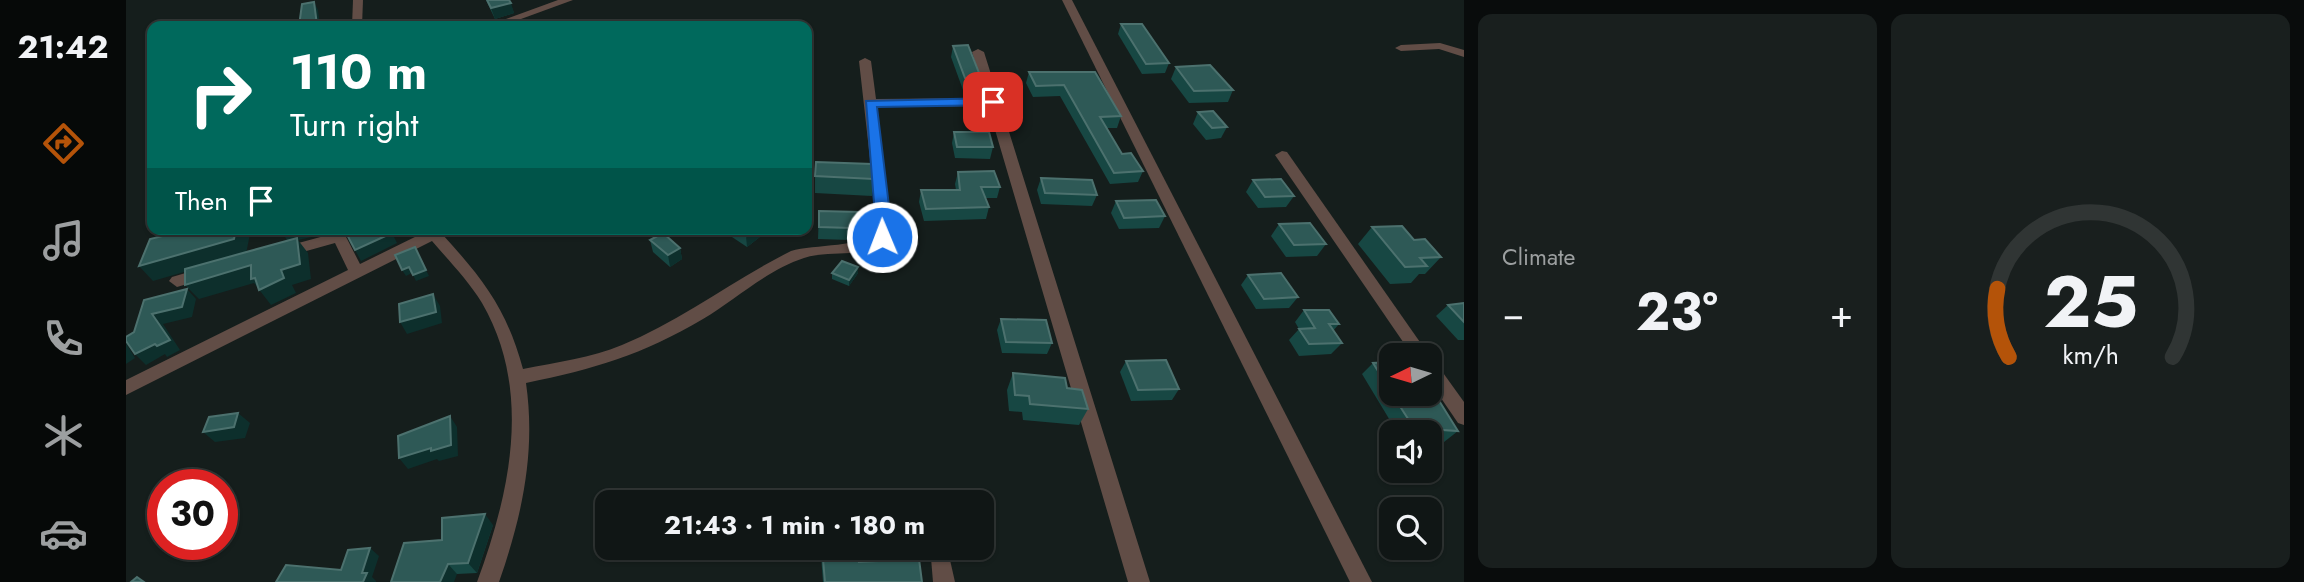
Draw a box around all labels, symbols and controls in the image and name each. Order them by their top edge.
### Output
text: 21:42 [18,24,108,70]
text: 110 m [290,37,427,107]
icon: right [175,49,266,140]
pin [963,72,1023,132]
icon: arrive [974,83,1012,121]
text: Turn right [290,102,419,148]
icon: directions [39,119,88,168]
text: Then [175,182,228,220]
icon: arrive [242,182,280,220]
position arrow [845,200,919,274]
icon: music [39,216,88,265]
text: Climate [1502,240,1575,274]
text: 25 [2043,249,2138,354]
text: 23° [1636,274,1718,350]
text: − [1502,286,1524,341]
text: + [1830,286,1853,341]
icon: phone [39,314,88,363]
text: km/h [2062,337,2119,373]
north arrow [1379,343,1442,406]
map controls [1379,343,1442,560]
icon: climate [39,411,88,460]
button: sound [1379,420,1442,483]
speed limit sign: 30 [147,469,238,560]
button: search [1379,497,1442,560]
text: 21:43 · 1 min · 180 m [664,506,925,544]
icon: car [39,509,88,558]

